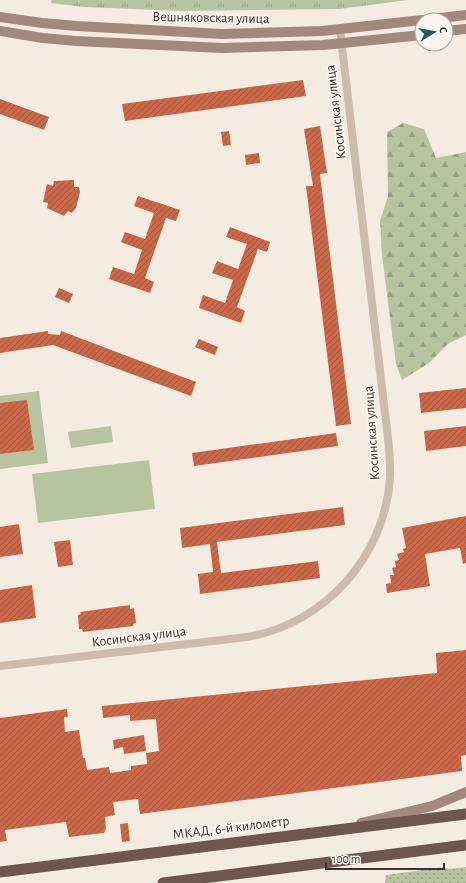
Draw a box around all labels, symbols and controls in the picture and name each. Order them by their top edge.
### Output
street label: Вешняковская улица [152,10,270,26]
north arrow [414,12,454,52]
text: С [437,26,449,34]
street label: Косинская улица [323,63,349,160]
street label: Косинская улица [362,385,382,481]
street label: Косинская улица [91,624,188,650]
street label: МКАД, 6-й километр [172,814,290,842]
scale bar [326,845,444,871]
text: 100 m [332,853,360,865]

